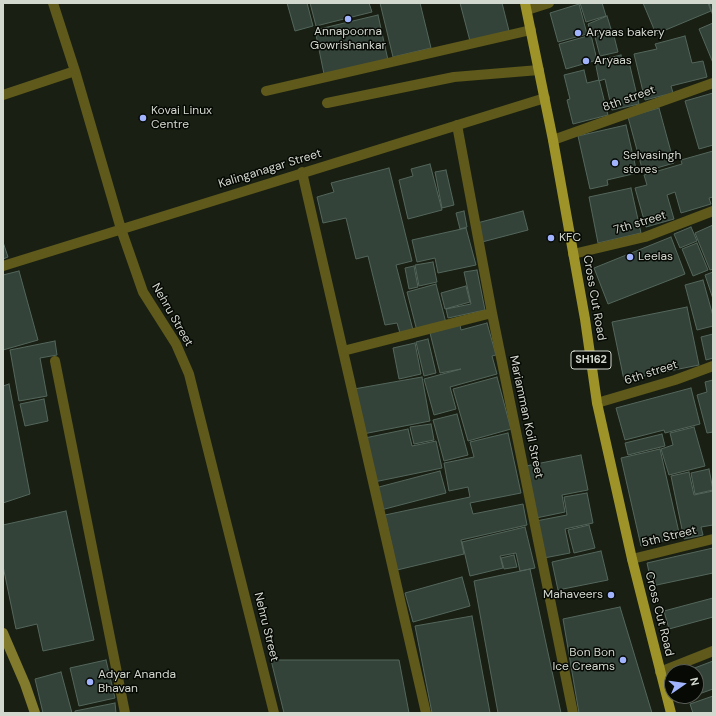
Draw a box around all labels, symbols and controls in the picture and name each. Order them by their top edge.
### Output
marker: Annapoorna Gowrishankar [343,14,353,24]
place label: Annapoorna Gowrishankar [310,25,386,53]
place label: Aryaas bakery [586,26,665,40]
marker: Aryaas bakery [573,28,583,38]
place label: Aryaas [594,54,632,68]
marker: Aryaas [581,56,591,66]
street label: 8th street [601,83,657,115]
place label: Kovai Linux Centre [151,104,212,132]
marker: Kovai Linux Centre [138,113,148,123]
street label: Kalinganagar Street [217,146,323,192]
place label: Selvasingh stores [623,149,681,177]
marker: Selvasingh stores [610,158,620,168]
street label: 7th street [612,208,668,238]
place label: KFC [559,231,581,245]
marker: KFC [546,233,556,243]
place label: Leelas [638,250,673,264]
marker: Leelas [625,252,635,262]
street label: Cross Cut Road [579,254,609,342]
street label: Nehru Street [148,281,196,349]
road number: SH162 [571,351,611,369]
street label: Mariamman Koil Street [506,354,546,480]
street label: 6th street [623,358,679,388]
street label: 5th Street [640,523,698,551]
street label: Cross Cut Road [642,570,676,658]
place label: Mahaveers [543,588,603,602]
marker: Mahaveers [606,590,616,600]
street label: Nehru Street [250,591,282,663]
place label: Bon Bon Ice Creams [552,646,615,674]
marker: Bon Bon Ice Creams [618,655,628,665]
north arrow [664,664,704,704]
place label: Adyar Ananda Bhavan [98,668,176,696]
text: N [687,676,702,687]
marker: Adyar Ananda Bhavan [85,677,95,687]

